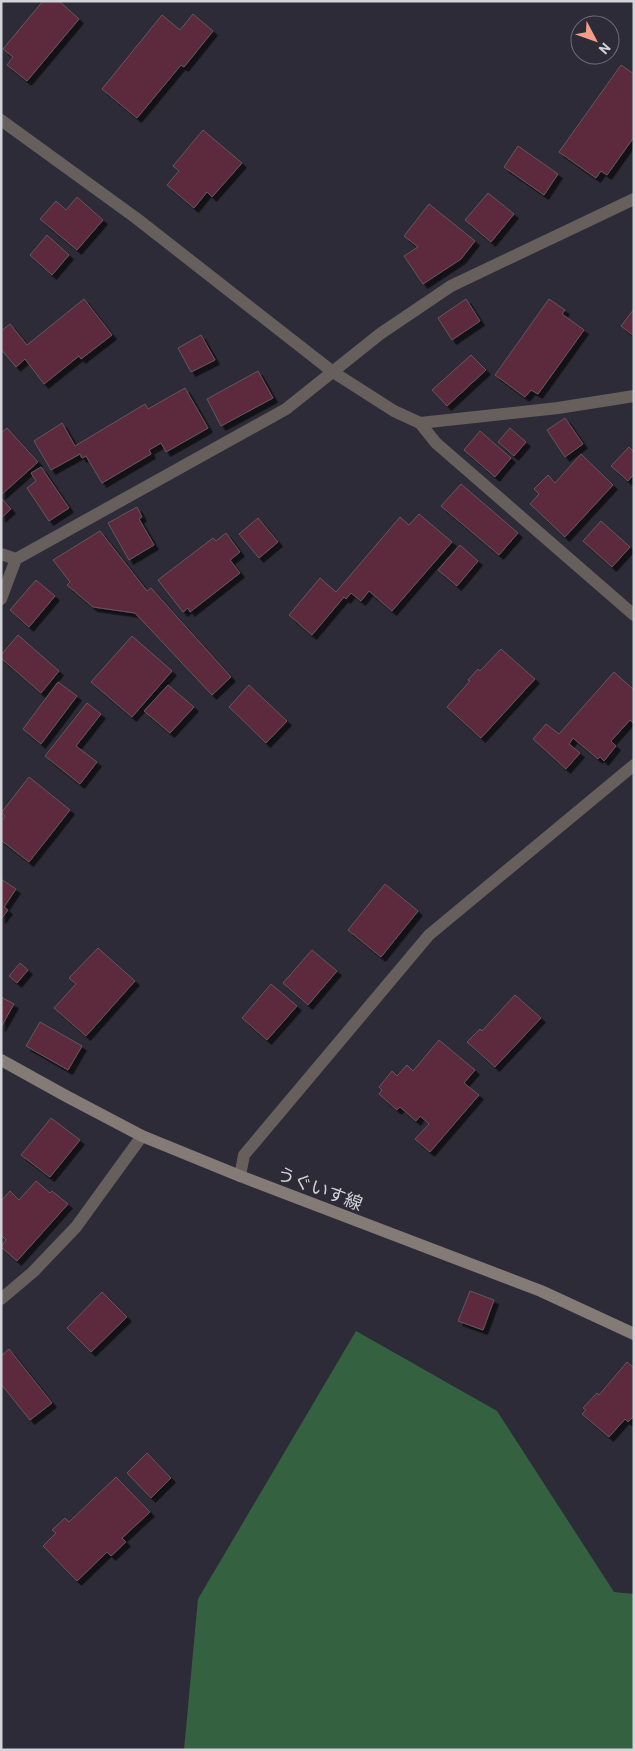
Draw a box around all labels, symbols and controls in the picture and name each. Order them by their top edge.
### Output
north arrow [570,15,620,65]
text: N [596,40,615,58]
street label: うぐいす線 [274,1162,366,1214]

